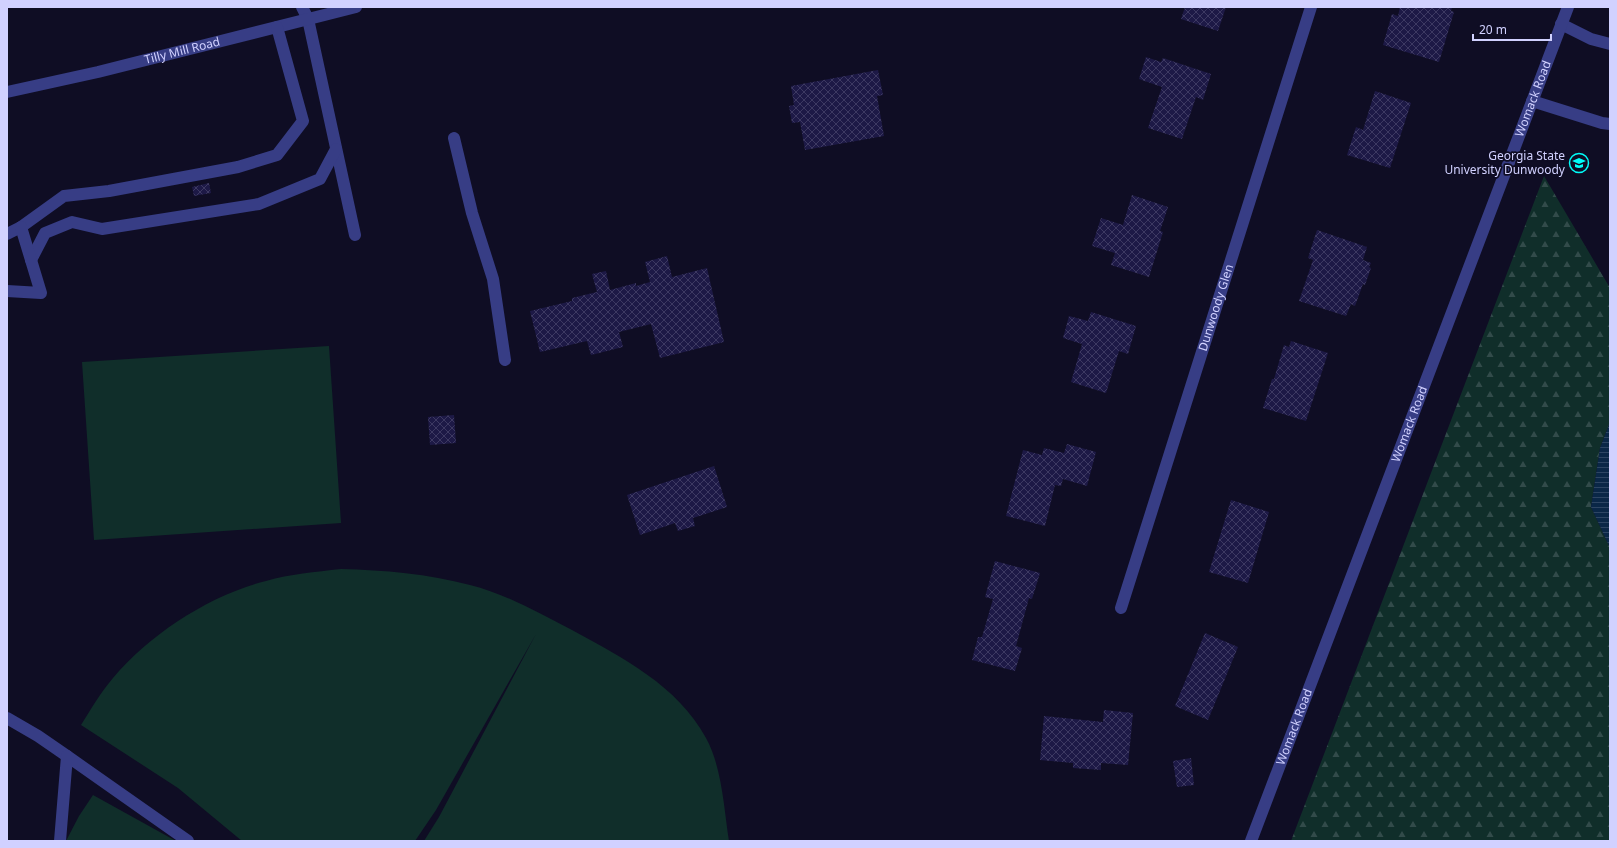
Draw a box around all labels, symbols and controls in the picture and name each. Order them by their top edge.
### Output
scale bar [1473,16,1551,42]
text: 20 m [1479,21,1507,38]
street label: Tilly Mill Road [142,33,222,68]
street label: Womack Road [1510,58,1555,139]
place label: Georgia State University Dunwoody [1444,147,1566,178]
school or university icon: Georgia State University Dunwoody [1568,152,1590,174]
street label: Dunwoody Glen [1194,262,1237,353]
street label: Womack Road [1387,383,1431,464]
street label: Womack Road [1272,686,1316,767]

